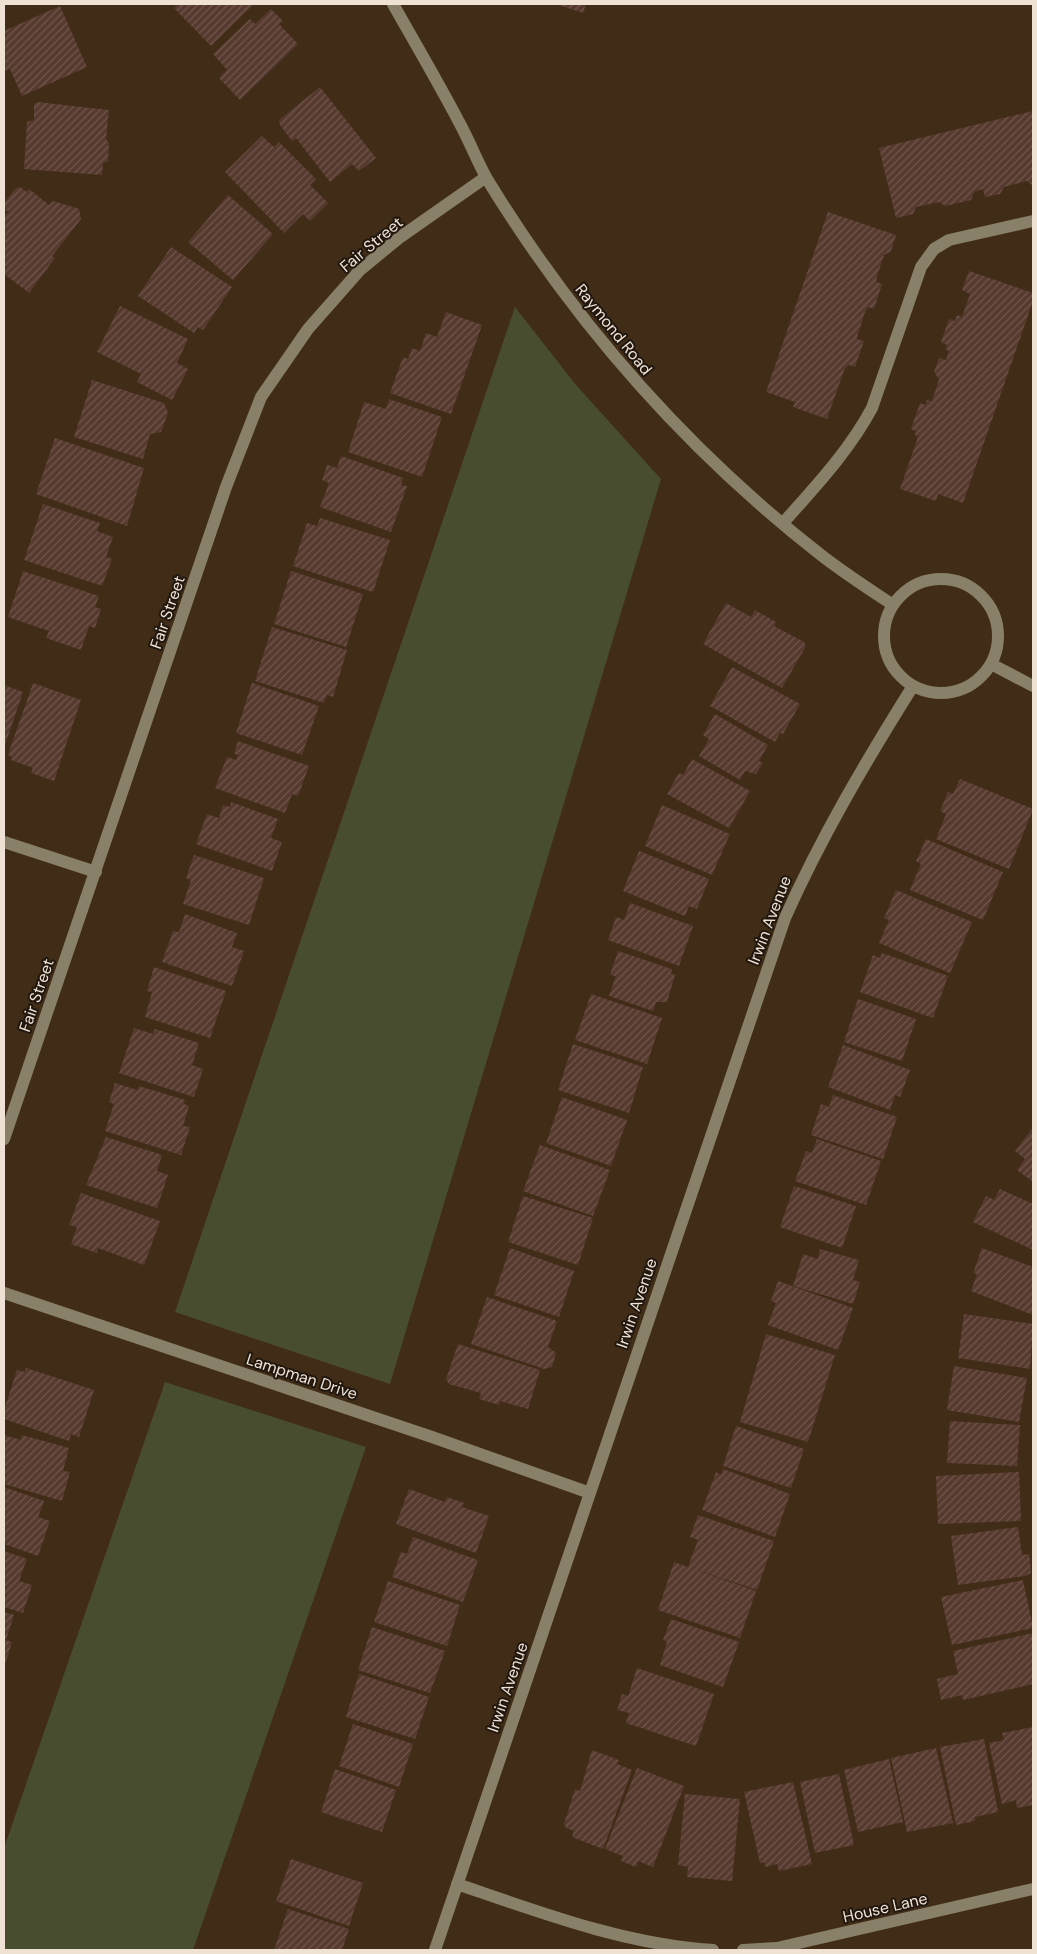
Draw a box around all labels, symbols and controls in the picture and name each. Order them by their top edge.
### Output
street label: Fair Street [335,212,407,277]
street label: Raymond Road [570,280,657,379]
street label: Fair Street [145,573,190,652]
street label: Irwin Avenue [743,873,796,968]
street label: Fair Street [14,956,59,1035]
street label: Irwin Avenue [611,1256,662,1351]
street label: Lampman Drive [244,1349,360,1404]
street label: Irwin Avenue [482,1640,533,1735]
street label: House Lane [841,1888,930,1927]

